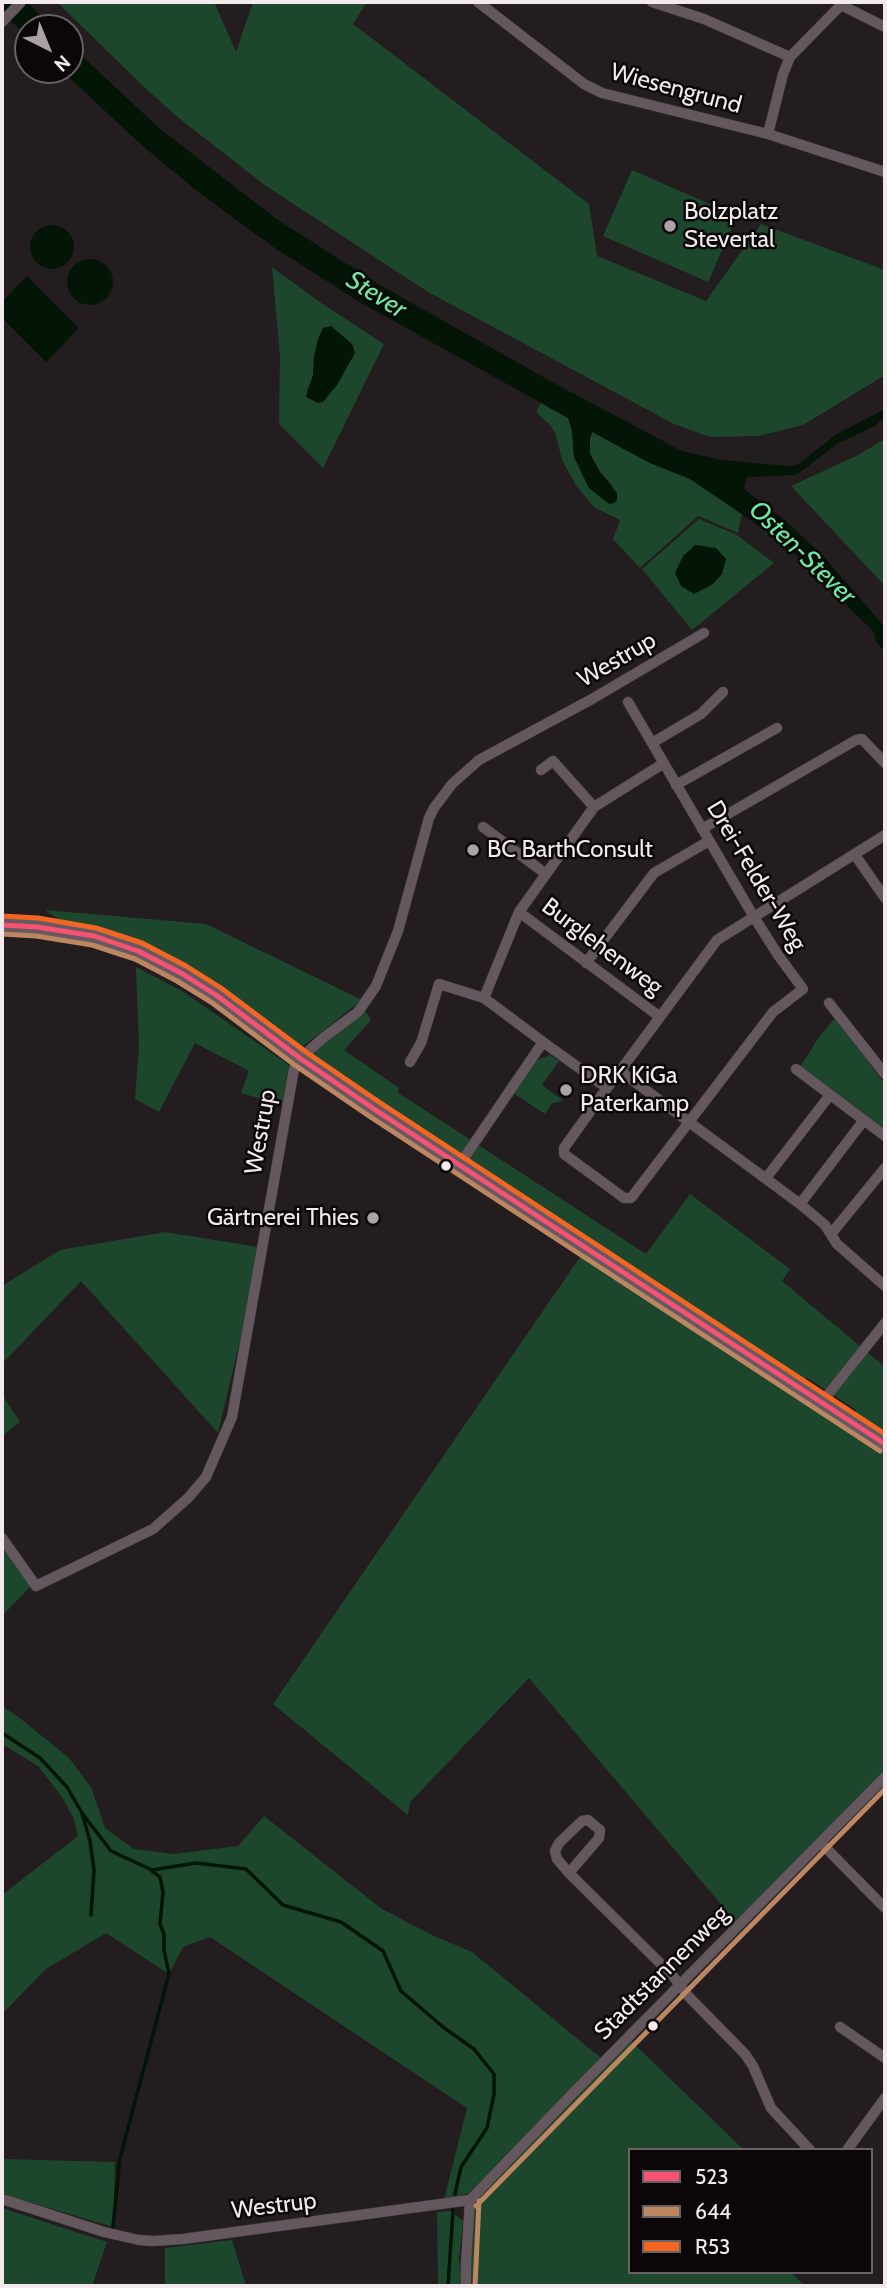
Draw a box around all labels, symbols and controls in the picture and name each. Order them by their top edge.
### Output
north arrow [14,14,84,84]
text: N [50,50,75,76]
street label: Wiesengrund [607,58,745,120]
place label: Bolzplatz Stevertal [684,198,778,254]
marker: Bolzplatz Stevertal [662,218,678,234]
water label: Stever [340,265,412,325]
water label: Osten-Stever [742,494,862,612]
street label: Westrup [573,626,661,694]
street label: Drei-Felder-Weg [700,796,812,956]
place label: BC BarthConsult [487,836,653,864]
marker: BC BarthConsult [465,842,481,858]
street label: Burglehenweg [536,892,668,1002]
place label: DRK KiGa Paterkamp [580,1062,689,1118]
marker: DRK KiGa Paterkamp [558,1082,574,1098]
street label: Westrup [239,1087,283,1177]
unlabelled marker [439,1159,453,1173]
place label: Gärtnerei Thies [207,1204,359,1232]
marker: Gärtnerei Thies [365,1210,381,1226]
street label: Stadtstannenweg [589,1900,735,2046]
unlabelled marker [646,2019,660,2033]
legend [628,2148,873,2274]
text: 523 [695,2164,729,2189]
street label: Westrup [230,2186,318,2226]
text: 644 [695,2199,731,2224]
text: R53 [695,2234,730,2259]

